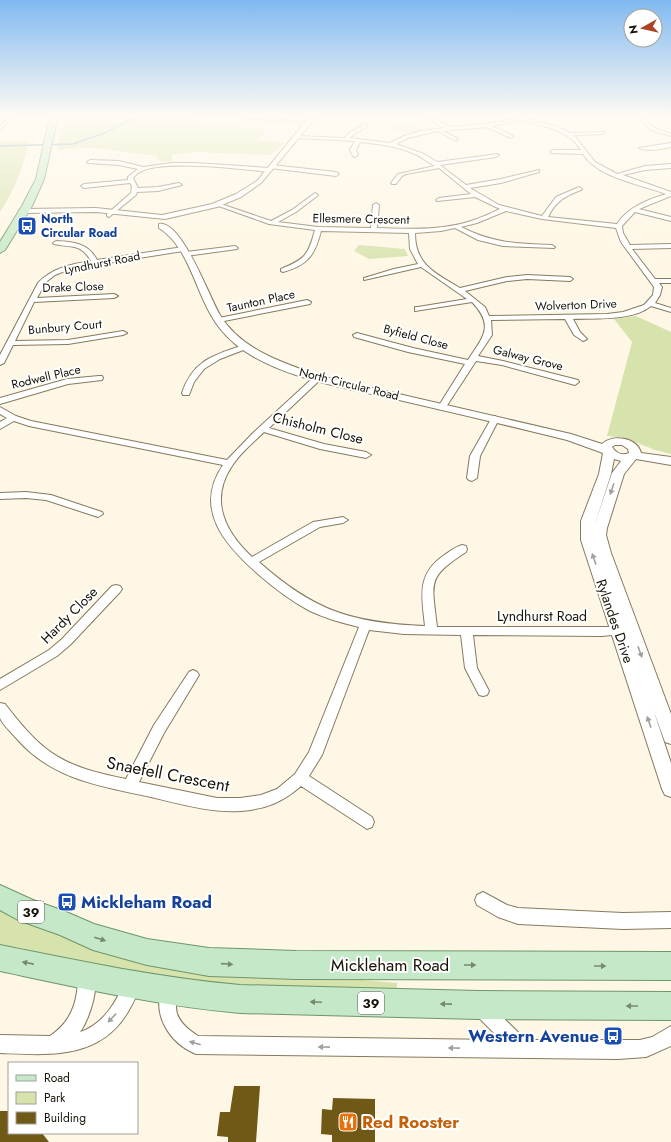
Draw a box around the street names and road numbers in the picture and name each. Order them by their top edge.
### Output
street label: Ellesmere Crescent [313,209,410,229]
street label: Lyndhurst Road [62,247,142,279]
street label: Drake Close [42,277,104,297]
street label: Taunton Place [225,285,297,317]
street label: Wolverton Drive [535,295,617,315]
street label: Bunbury Court [27,315,103,339]
street label: Byfield Close [382,320,450,354]
street label: Galway Grove [491,341,565,375]
street label: Rodwell Place [10,360,82,394]
street label: North Circular Road [297,363,401,405]
street label: Chisholm Close [271,407,365,449]
street label: Rylandes Drive [591,576,639,666]
street label: Hardy Close [36,582,102,648]
street label: Lyndhurst Road [497,606,587,626]
street label: Snaefell Crescent [105,750,231,798]
road number: 39 [18,901,44,923]
street label: Mickleham Road [331,953,449,977]
road number: 39 [358,992,384,1014]

